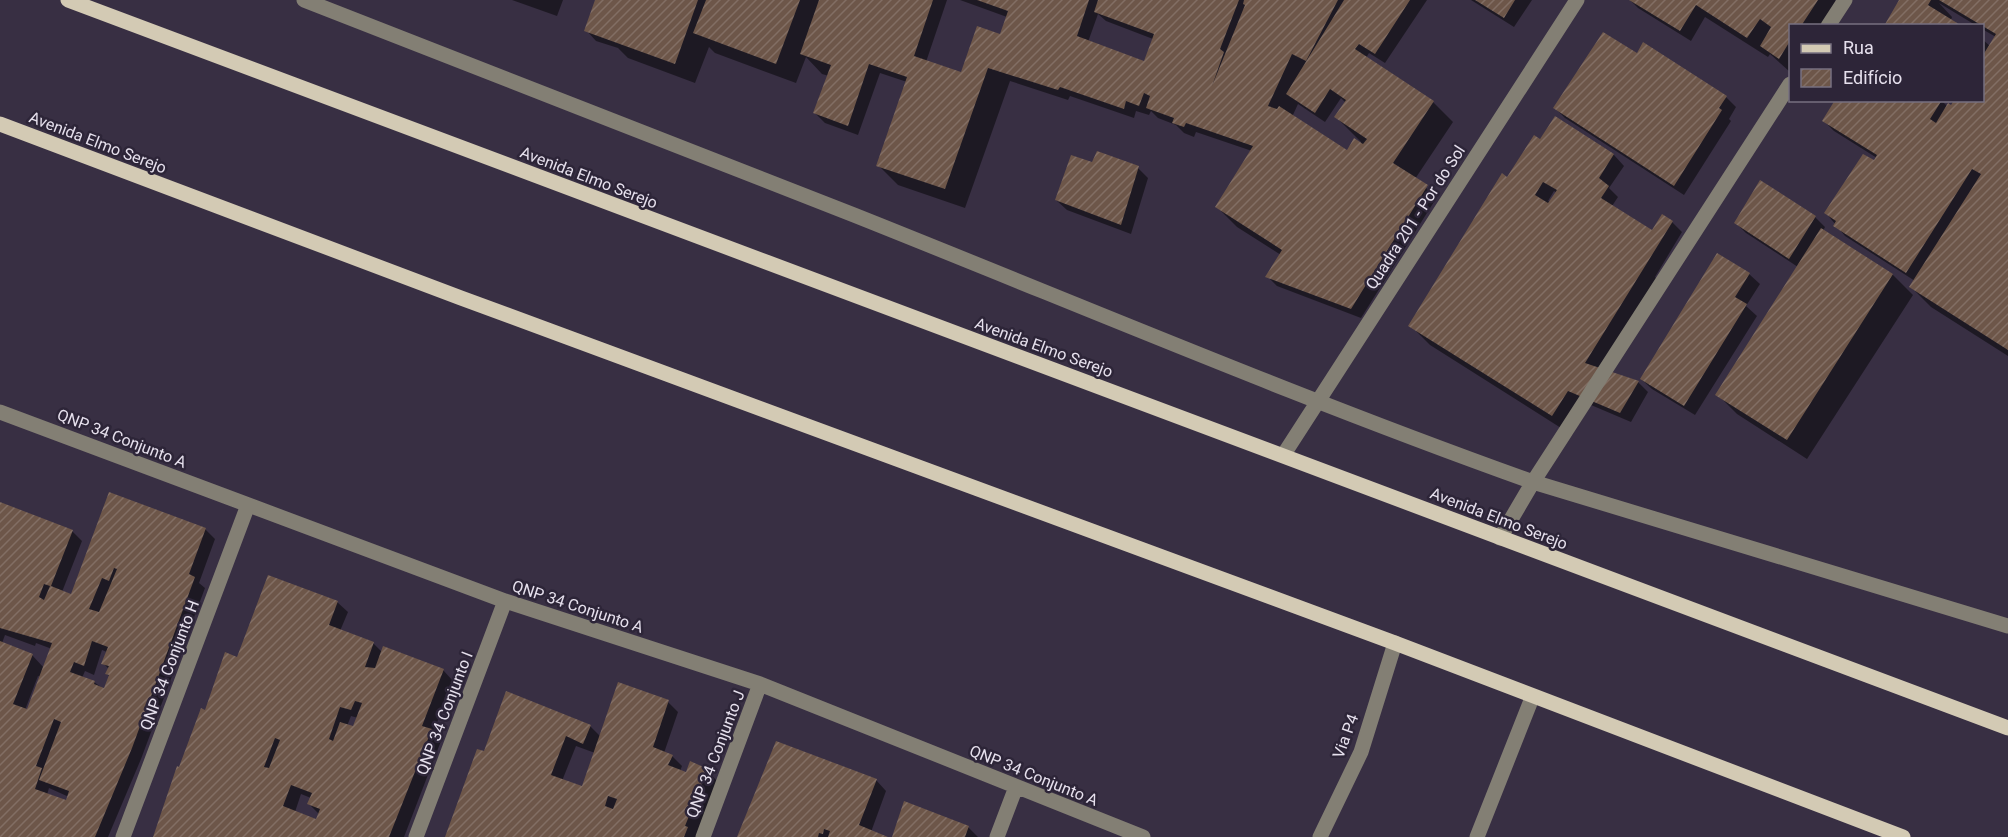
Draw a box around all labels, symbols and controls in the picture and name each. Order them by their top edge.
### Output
legend [1789,24,1984,102]
text: Rua [1843,37,1874,58]
text: Edifício [1843,67,1902,88]
street label: Avenida Elmo Serejo [27,108,169,177]
street label: Quadra 201 - Por do Sol [1362,142,1469,293]
street label: Avenida Elmo Serejo [518,143,660,212]
street label: Avenida Elmo Serejo [972,314,1115,381]
street label: QNP 34 Conjunto A [55,405,190,472]
street label: Avenida Elmo Serejo [1428,484,1570,553]
street label: QNP 34 Conjunto A [510,576,646,637]
street label: QNP 34 Conjunto H [136,597,203,733]
street label: QNP 34 Conjunto I [412,649,477,778]
street label: QNP 34 Conjunto J [682,688,749,821]
street label: Via P4 [1329,711,1362,761]
street label: QNP 34 Conjunto A [967,741,1101,810]

